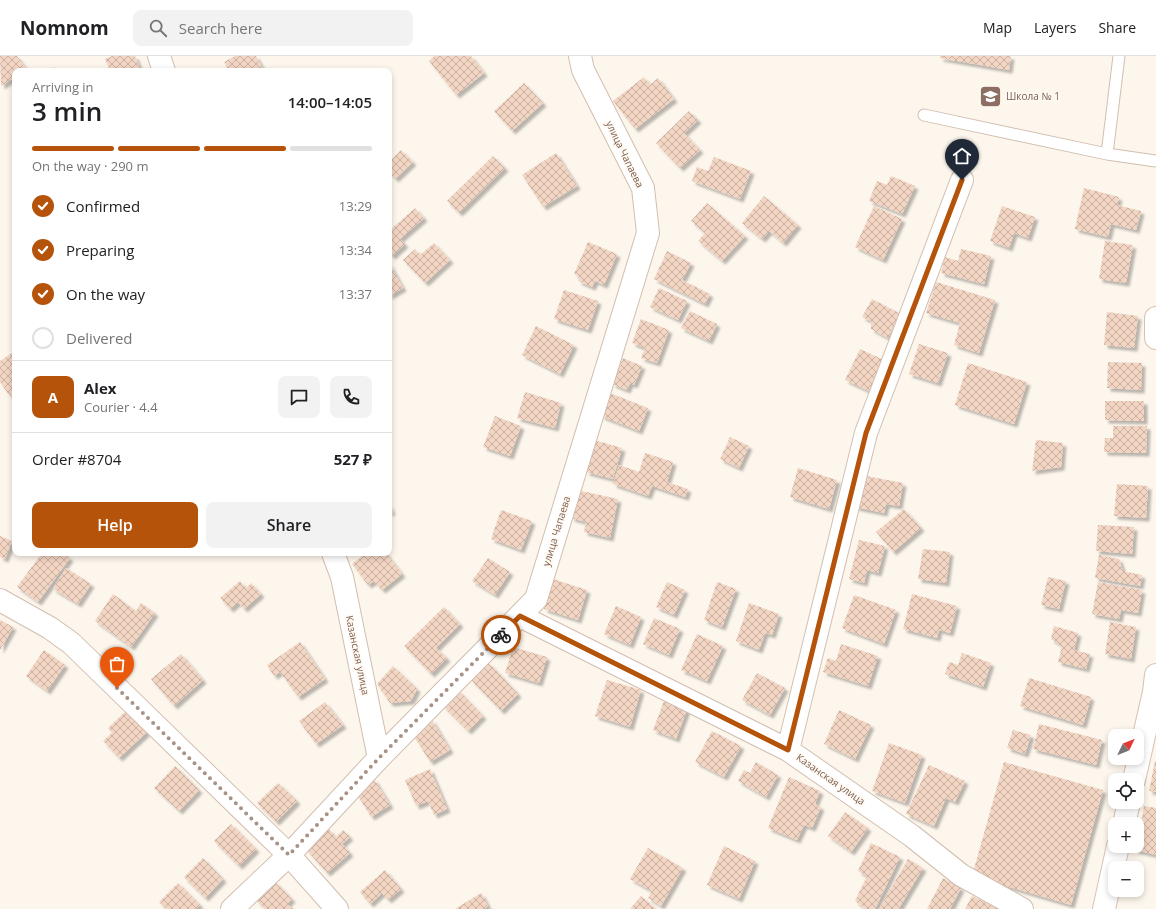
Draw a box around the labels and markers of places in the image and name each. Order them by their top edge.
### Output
school or university icon: Школа № 1 [978,83,1004,109]
place label: Школа № 1 [1006,89,1060,103]
pin [945,139,979,180]
pin [100,647,134,688]

